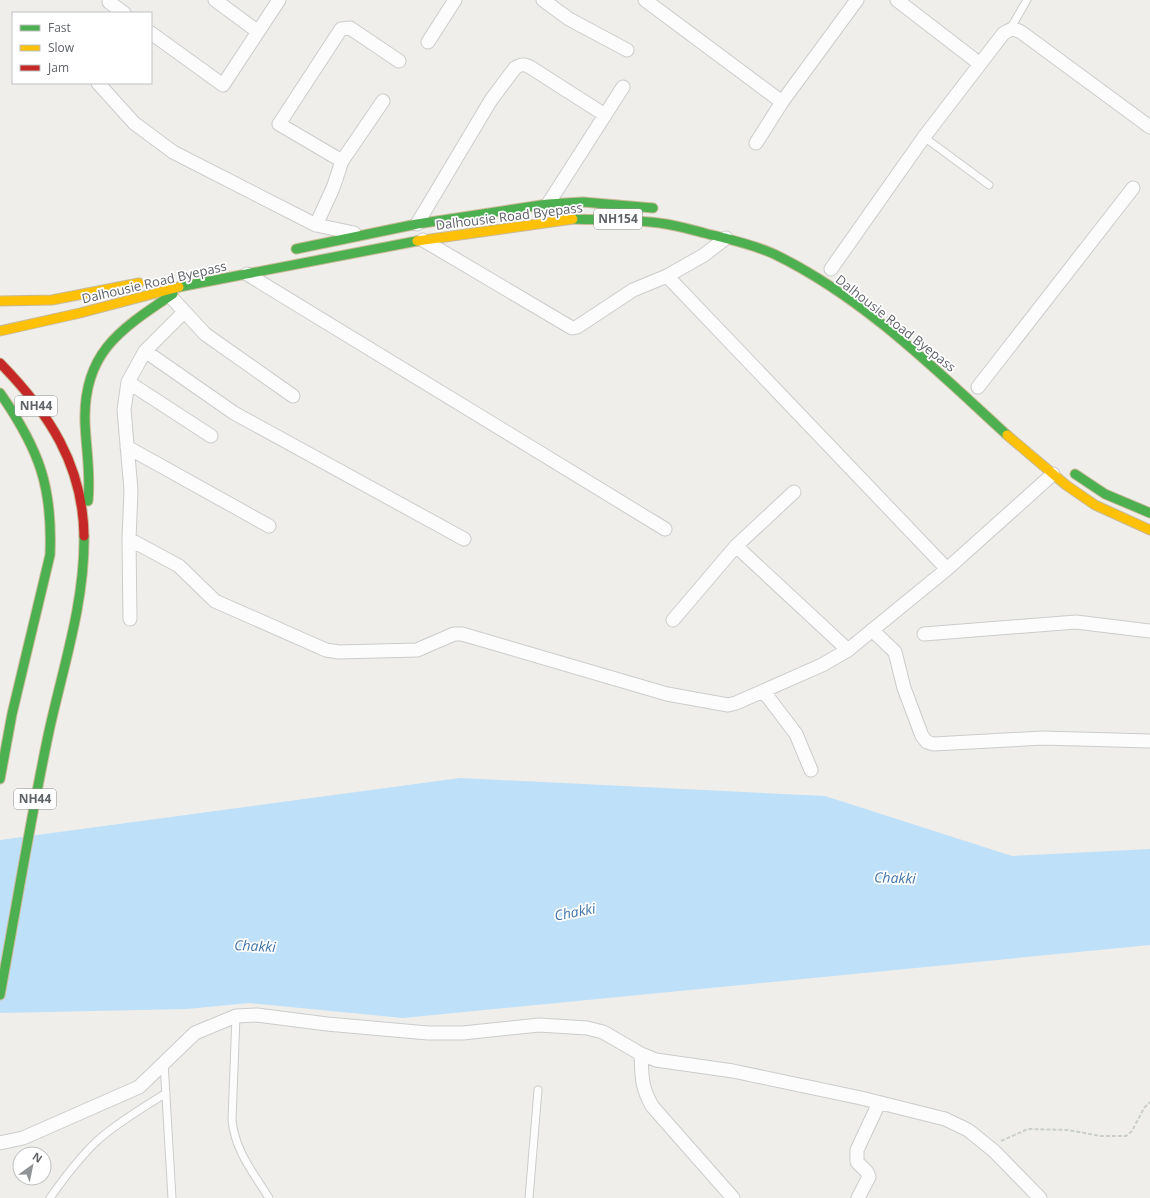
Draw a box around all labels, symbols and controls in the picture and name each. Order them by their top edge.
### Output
legend [12,12,152,84]
text: Fast [48,19,71,36]
text: Slow [48,39,75,56]
text: Jam [47,59,69,76]
street label: Dalhousie Road Byepass [434,198,584,234]
road number: NH154 [594,209,642,229]
street label: Dalhousie Road Byepass [80,257,228,307]
street label: Dalhousie Road Byepass [832,270,960,376]
road number: NH44 [15,396,57,416]
road number: NH44 [14,789,56,809]
water label: Chakki [874,867,917,888]
water label: Chakki [553,898,598,925]
water label: Chakki [234,935,277,956]
north arrow [12,1146,52,1186]
text: N [30,1148,46,1166]

